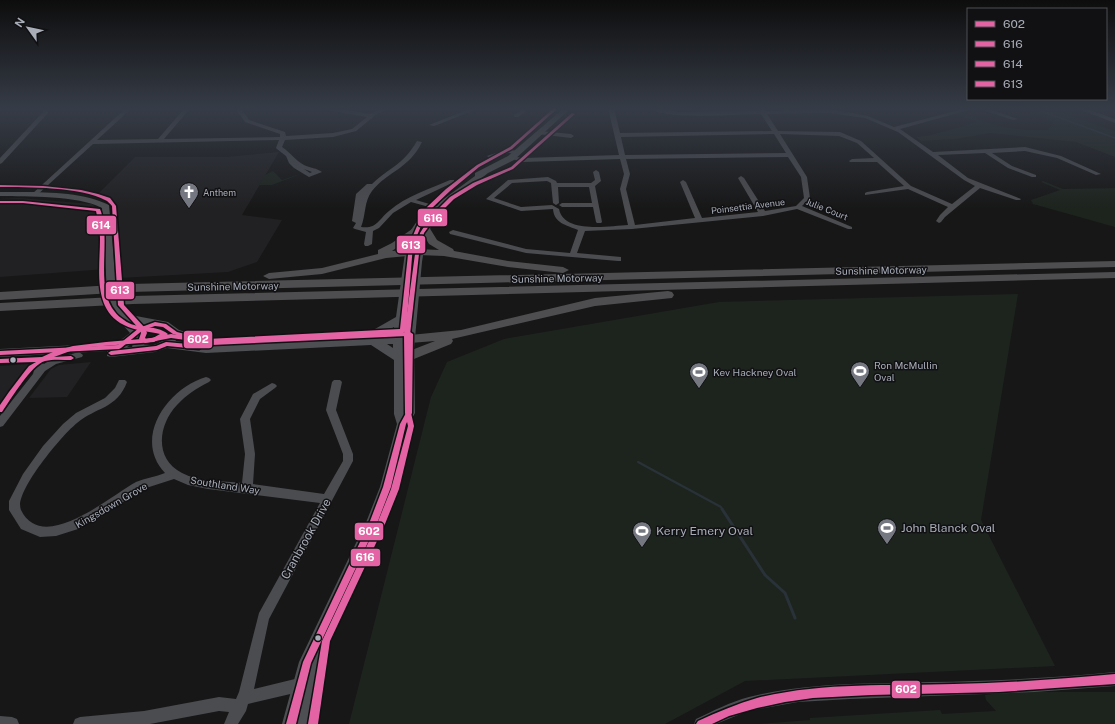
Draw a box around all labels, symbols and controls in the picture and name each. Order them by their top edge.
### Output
north arrow [8,8,48,48]
legend [967,8,1107,100]
text: N [12,16,27,29]
text: 602 [1003,17,1025,31]
text: 616 [1003,37,1023,51]
text: 614 [1003,57,1023,71]
text: 613 [1003,77,1023,91]
church icon: Anthem [178,181,200,209]
place label: Anthem [203,187,236,198]
street label: Poinsettia Avenue [710,196,786,216]
street label: Julie Court [804,196,850,223]
line badge: 616 [417,208,448,227]
text: 616 [423,212,443,224]
line badge: 614 [86,215,117,235]
text: 614 [91,219,111,231]
line badge: 613 [396,235,426,254]
text: 613 [401,239,421,251]
street label: Sunshine Motorway [835,263,928,277]
street label: Sunshine Motorway [511,271,604,285]
street label: Sunshine Motorway [187,279,280,293]
line badge: 613 [105,281,135,300]
text: 613 [110,284,130,296]
line badge: 602 [183,330,213,349]
text: 602 [187,333,209,345]
unlabelled marker [8,355,18,365]
place label: Ron McMullin Oval [874,359,938,383]
sports icon: Ron McMullin Oval [849,360,871,388]
sports icon: Kev Hackney Oval [688,361,710,389]
place label: Kev Hackney Oval [713,366,797,378]
street label: Southland Way [189,474,261,497]
street label: Kingsdown Grove [73,479,149,530]
street label: Cranbrook Drive [278,496,334,582]
sports icon: John Blanck Oval [876,517,898,545]
sports icon: Kerry Emery Oval [631,520,653,548]
place label: John Blanck Oval [901,521,996,535]
line badge: 602 [354,522,384,541]
place label: Kerry Emery Oval [656,524,753,538]
text: 602 [358,525,380,537]
line badge: 616 [350,548,381,567]
text: 616 [355,551,375,563]
unlabelled marker [313,633,323,643]
line badge: 602 [891,680,921,699]
text: 602 [895,683,917,695]

